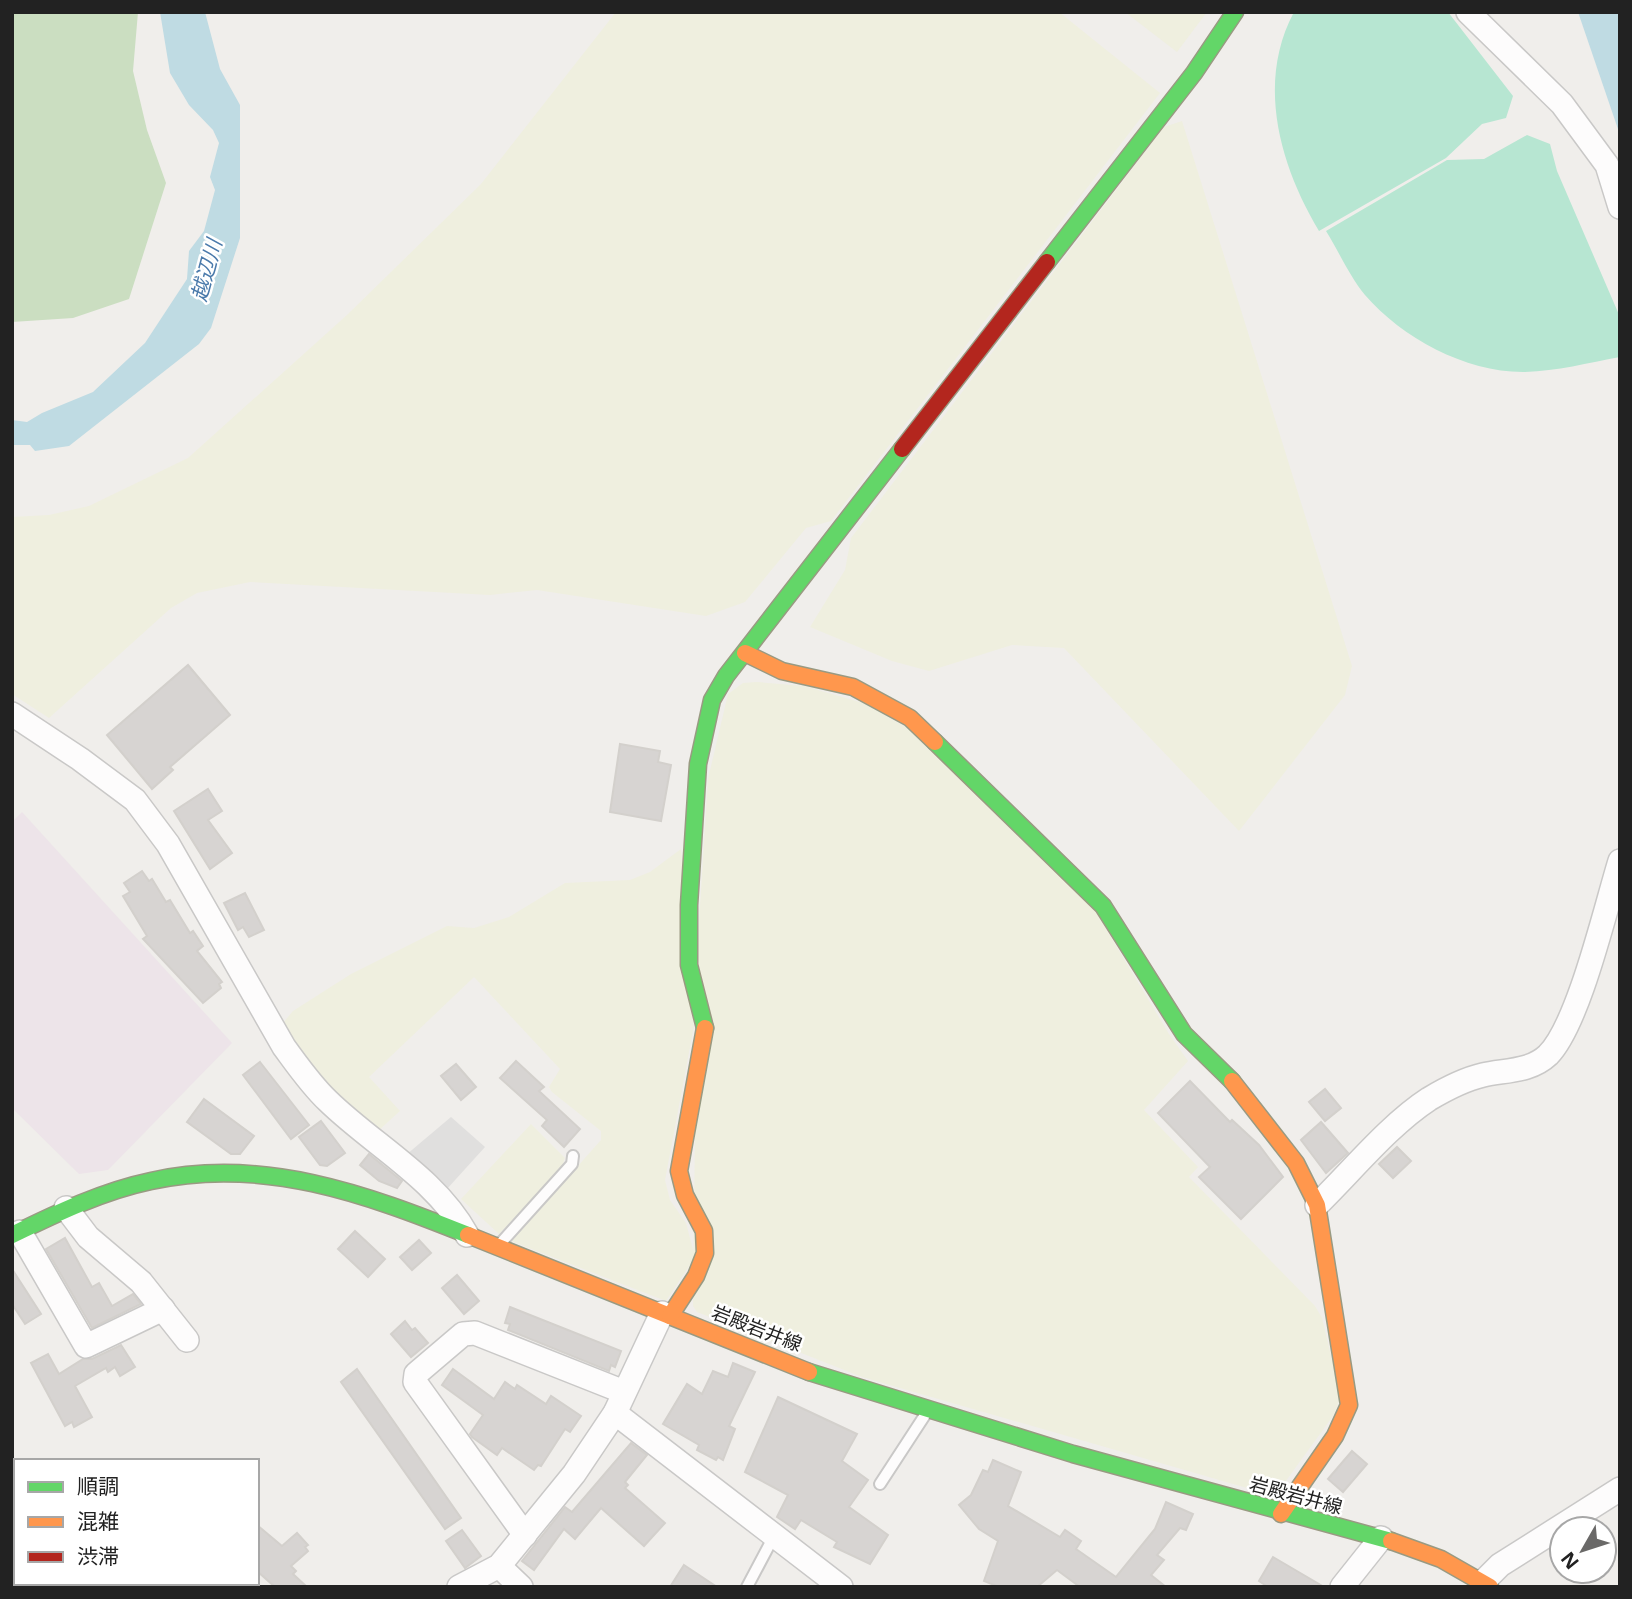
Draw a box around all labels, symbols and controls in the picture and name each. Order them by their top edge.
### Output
water label: 越辺川 [184,234,228,304]
street label: 岩殿岩井線 [708,1299,806,1357]
legend [14,1459,259,1585]
street label: 岩殿岩井線 [1247,1470,1345,1520]
text: 順調 [77,1472,119,1500]
text: 混雑 [77,1507,119,1535]
north arrow [1548,1515,1618,1585]
text: 渋滞 [77,1542,119,1570]
text: N [1555,1547,1585,1575]

